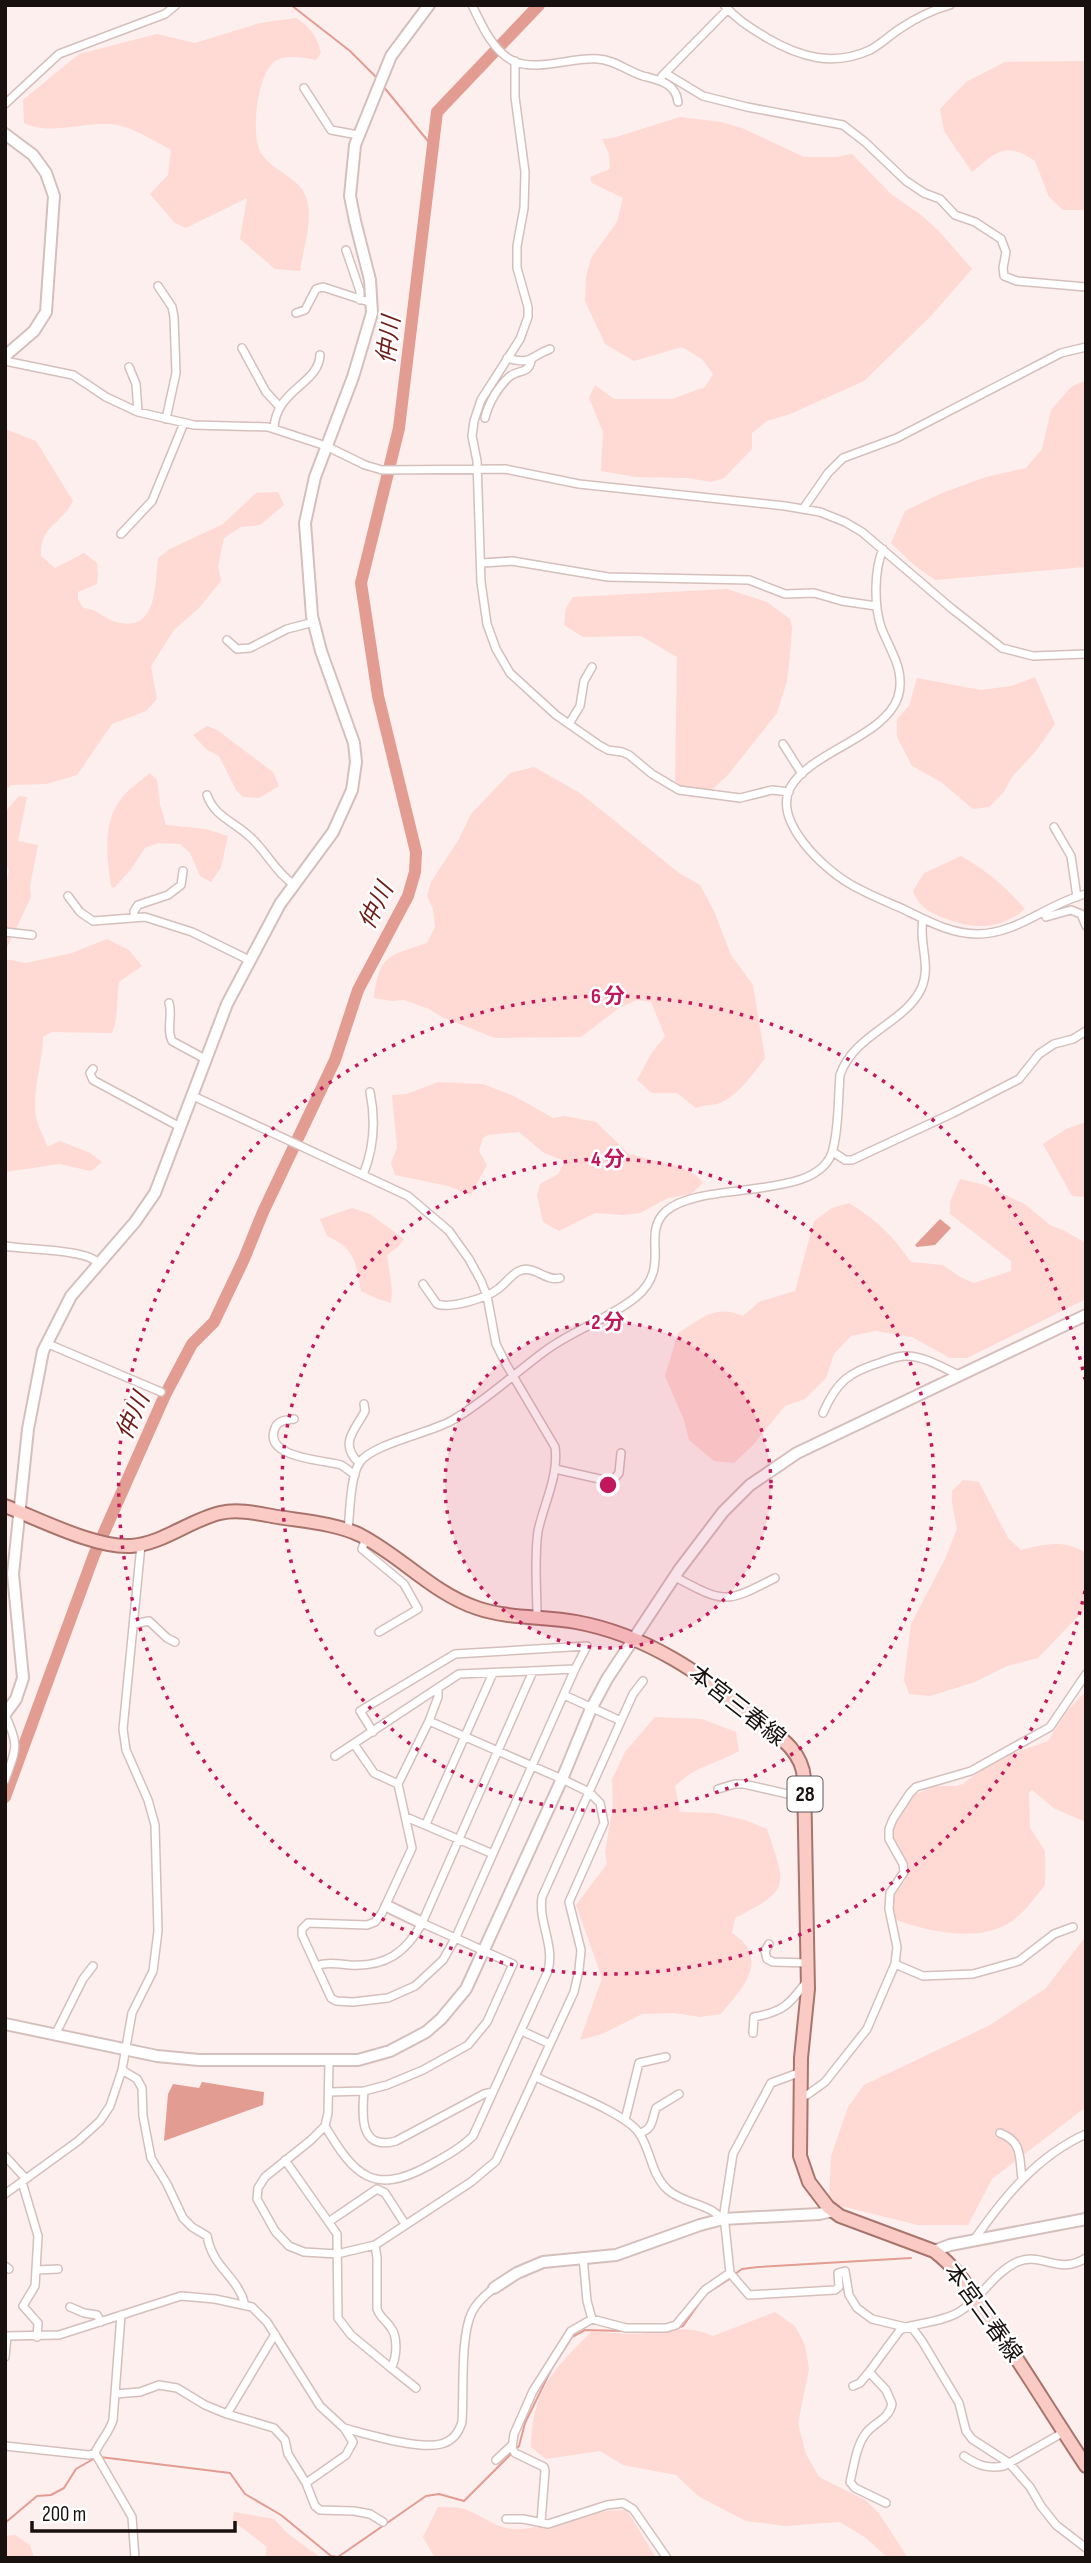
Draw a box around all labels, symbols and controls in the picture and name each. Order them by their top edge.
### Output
water label: 仲川 [372,311,407,366]
water label: 仲川 [352,875,401,934]
text: 6 分 [591,984,625,1009]
text: 4 分 [591,1147,625,1172]
text: 2 分 [591,1310,625,1335]
water label: 仲川 [110,1385,157,1444]
centre of rings [596,1473,620,1497]
street label: 本宮三春線 [683,1660,791,1752]
road number: 28 [788,1776,822,1812]
street label: 本宮三春線 [938,2258,1028,2368]
scale bar [32,2490,234,2534]
text: 200 m [42,2502,86,2527]

